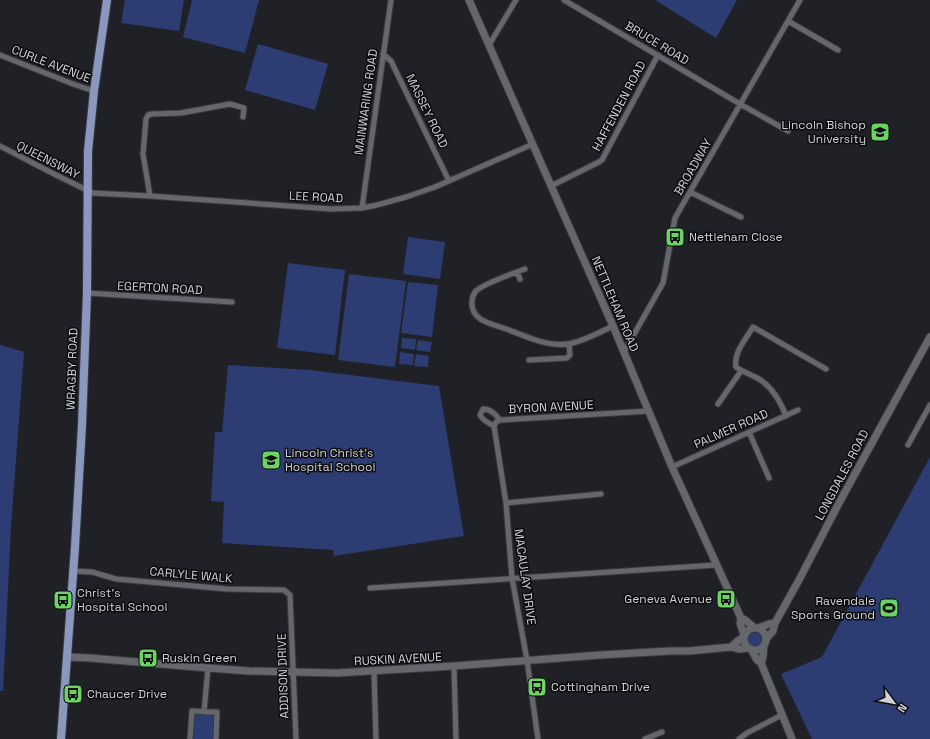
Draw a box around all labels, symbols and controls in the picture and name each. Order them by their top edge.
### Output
street label: BRUCE ROAD [622,18,692,68]
street label: CURLE AVENUE [9,42,93,86]
street label: MAINWARING ROAD [351,48,381,156]
street label: HAFFENDEN ROAD [588,58,650,154]
street label: MASSEY ROAD [402,71,452,151]
place label: Lincoln Bishop University [781,117,866,147]
school or university icon: Lincoln Bishop University [869,121,891,143]
street label: BROADWAY [670,135,716,198]
street label: QUEENSWAY [14,137,83,183]
street label: LEE ROAD [289,188,343,206]
bus stop icon: Nettleham Close [664,226,686,248]
place label: Nettleham Close [689,229,783,245]
street label: NETTLEHAM ROAD [588,254,642,354]
street label: EGERTON ROAD [117,278,203,298]
street label: WRAGBY ROAD [63,327,81,410]
street label: BYRON AVENUE [508,397,594,417]
street label: PALMER ROAD [691,406,771,452]
street label: LONGDALES ROAD [811,427,873,523]
place label: Lincoln Christ's Hospital School [285,445,375,475]
school or university icon: Lincoln Christ's Hospital School [260,449,282,471]
street label: MACAULAY DRIVE [510,528,540,626]
street label: CARLYLE WALK [149,563,234,587]
place label: Christ's Hospital School [77,585,167,615]
bus stop icon: Geneva Avenue [715,588,737,610]
bus stop icon: Christ's Hospital School [52,589,74,611]
place label: Geneva Avenue [624,591,712,607]
place label: Ravendale Sports Ground [791,593,875,623]
sports icon: Ravendale Sports Ground [878,597,900,619]
street label: ADDISON DRIVE [274,633,292,719]
bus stop icon: Ruskin Green [137,647,159,669]
street label: RUSKIN AVENUE [354,649,443,669]
place label: Ruskin Green [162,650,237,666]
bus stop icon: Cottingham Drive [526,676,548,698]
place label: Cottingham Drive [551,679,650,695]
bus stop icon: Chaucer Drive [62,683,84,705]
north arrow [874,683,914,723]
place label: Chaucer Drive [87,686,167,702]
text: N [895,701,910,715]

